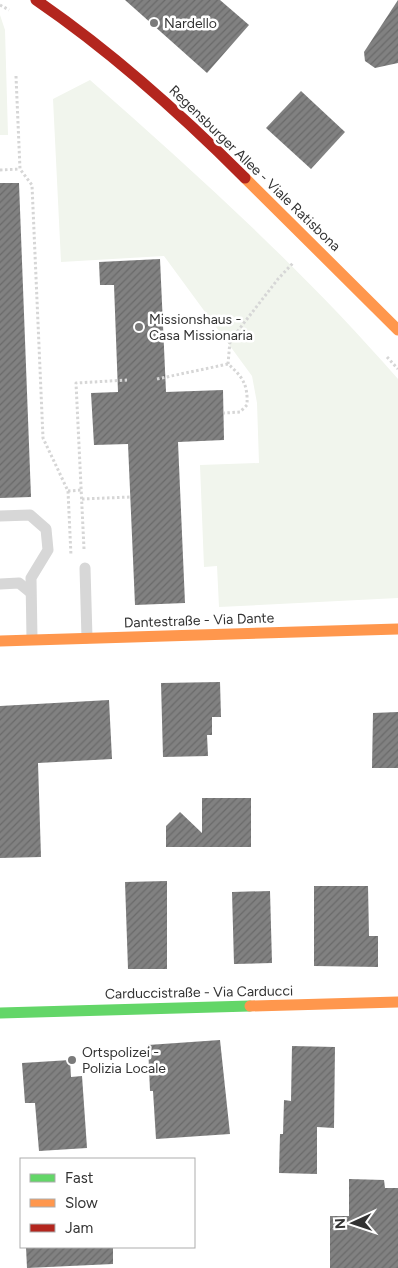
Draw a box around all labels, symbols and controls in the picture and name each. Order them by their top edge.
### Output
place label: Nardello [164,15,217,32]
marker: Nardello [148,17,160,29]
street label: Regensburger Allee - Viale Ratisbona [165,82,344,255]
place label: Missionshaus - Casa Missionaria [149,311,253,344]
marker: Missionshaus - Casa Missionaria [133,321,145,333]
street label: Dantestraße - Via Dante [124,609,275,632]
street label: Carduccistraße - Via Carducci [105,982,293,1003]
place label: Ortspolizei - Polizia Locale [82,1044,166,1077]
marker: Ortspolizei - Polizia Locale [66,1054,78,1066]
legend [20,1158,195,1248]
text: Fast [65,1169,94,1187]
text: Slow [65,1194,98,1212]
north arrow [328,1198,378,1248]
text: N [332,1218,349,1230]
text: Jam [65,1219,93,1237]

